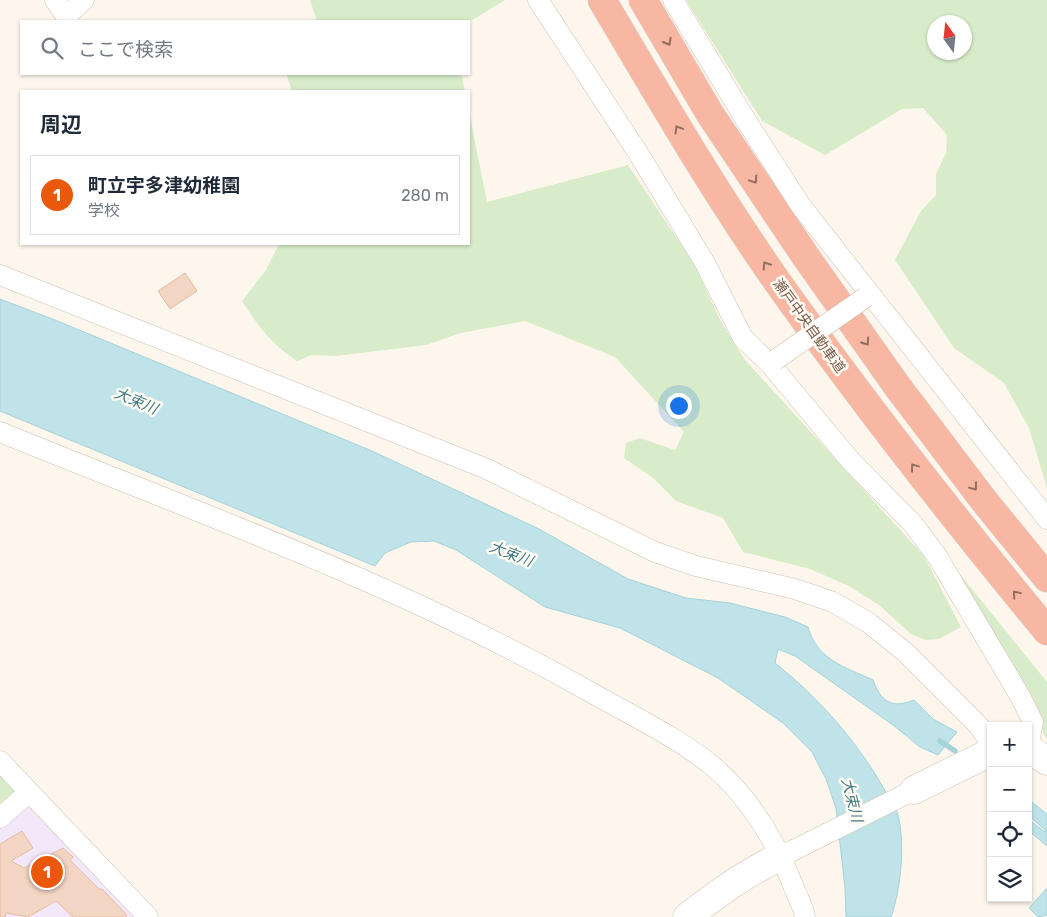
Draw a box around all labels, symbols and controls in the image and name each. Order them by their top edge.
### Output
north arrow [927,15,972,60]
search box [20,20,470,75]
icon: search [38,34,66,62]
one-way arrow [661,37,671,46]
text: ここで検索 [78,38,173,61]
text: 周辺 [40,112,82,137]
one-way arrow [675,125,685,134]
text: 町立宇多津幼稚園 [88,174,240,197]
one-way arrow [748,174,757,183]
text: 1 [53,186,61,205]
text: 280 m [401,186,449,205]
text: 学校 [88,201,120,220]
one-way arrow [763,262,772,271]
street label: 瀬戸中央自動車道 [769,276,849,376]
one-way arrow [860,336,869,346]
water label: 大束川 [112,384,162,419]
your location [666,393,692,419]
one-way arrow [912,464,920,473]
one-way arrow [968,481,976,490]
water label: 大束川 [487,538,537,571]
one-way arrow [1012,590,1021,599]
map controls [987,722,1032,902]
button: + [987,722,1032,767]
button: − [987,767,1032,812]
water label: 大束川 [838,776,867,826]
button: locate [987,812,1032,857]
pin: 1 [31,853,63,891]
button: layers [987,857,1032,902]

